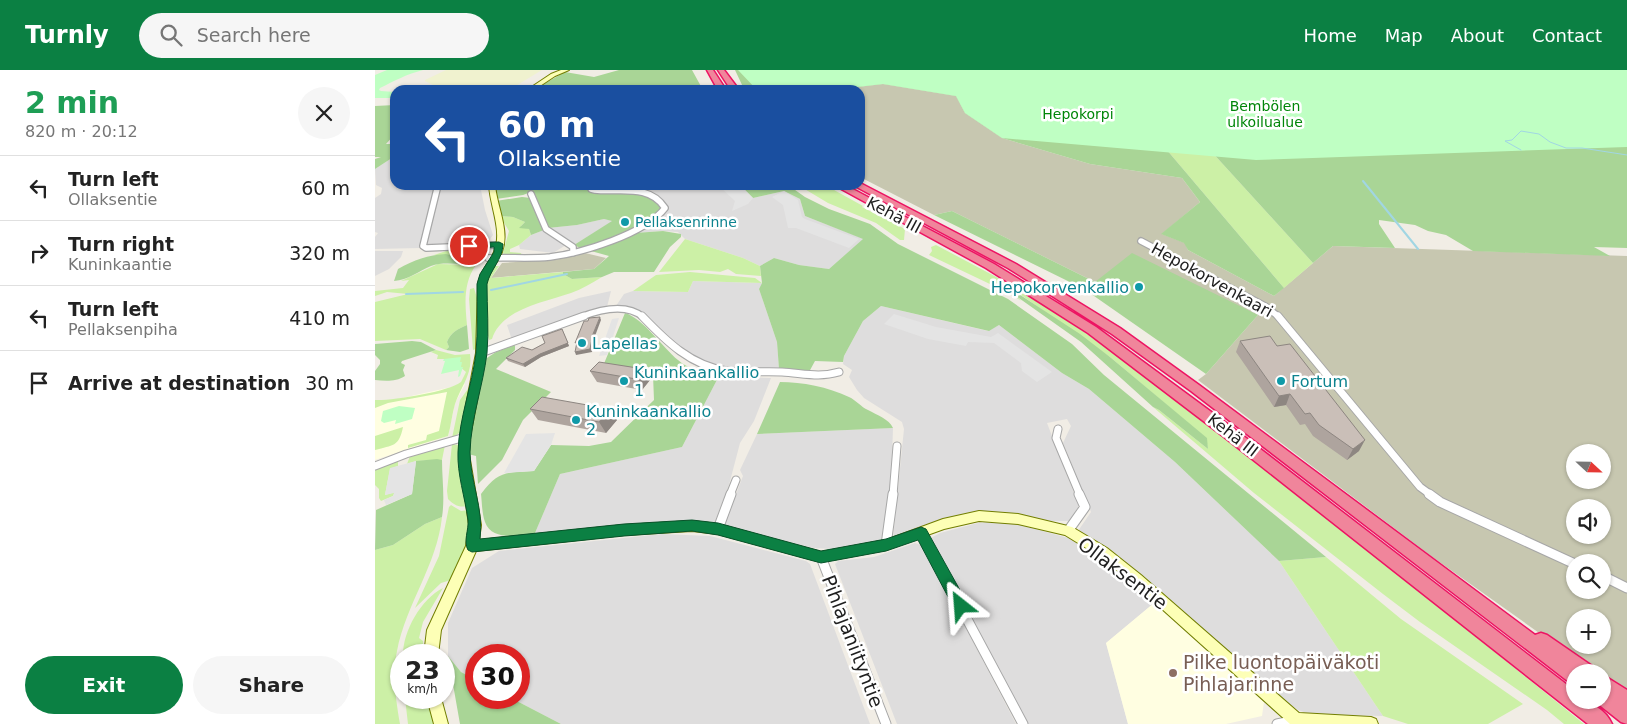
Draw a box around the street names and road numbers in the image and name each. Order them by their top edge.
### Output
street label: Kehä III [864,193,924,237]
street label: Hepokorvenkaari [1148,239,1276,321]
street label: Kehä III [1204,409,1262,461]
street label: Ollaksentie [1074,532,1172,614]
street label: Pihlajaniityntie [818,572,888,710]

